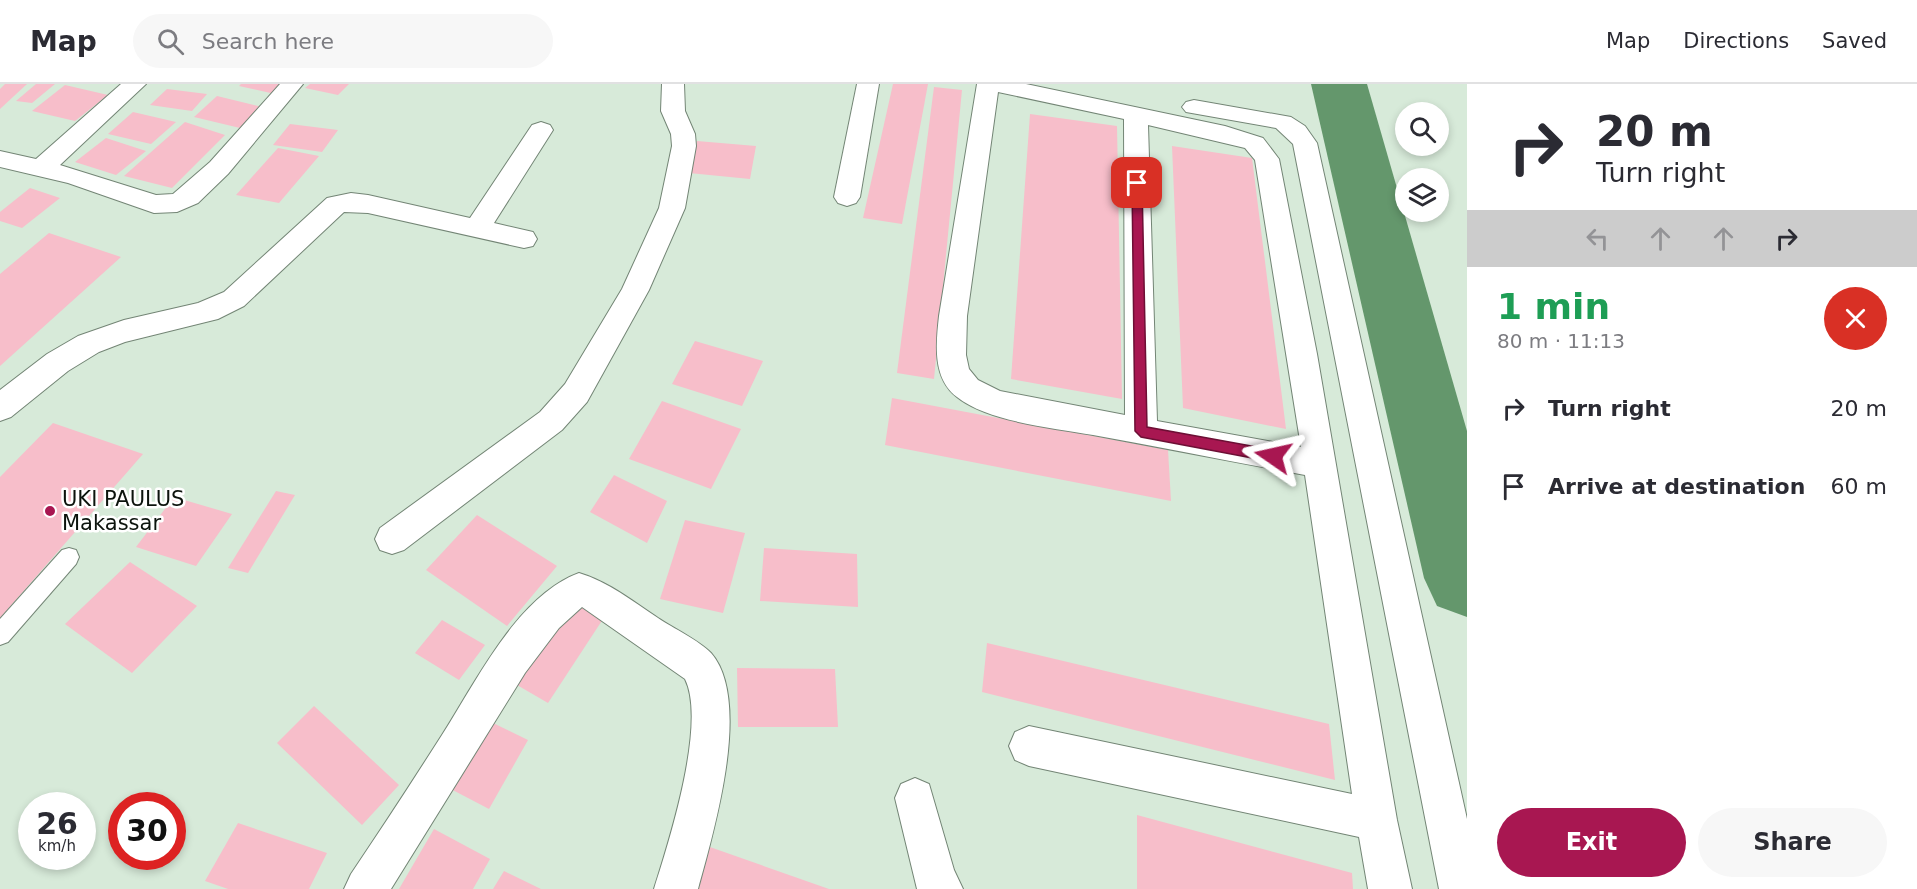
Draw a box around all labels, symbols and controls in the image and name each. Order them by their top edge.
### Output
search box [133,14,553,68]
text: Map [30,25,97,58]
icon: search [154,25,187,58]
text: Search here [202,29,334,54]
text: Map [1606,29,1650,53]
text: Directions [1683,29,1789,53]
text: Saved [1822,29,1887,53]
map controls [1395,102,1449,222]
button: search [1395,102,1449,156]
text: 20 m [1596,107,1713,156]
icon: right [1497,108,1575,186]
pin [1111,157,1162,208]
text: Turn right [1596,157,1725,188]
icon: arrive [1120,166,1153,199]
button: layers [1395,168,1449,222]
icon: left [1581,222,1614,255]
icon: ahead [1644,222,1677,255]
icon: ahead [1707,222,1740,255]
icon: right [1770,222,1803,255]
text: 1 min [1497,286,1610,327]
button: close [1824,287,1887,350]
text: 80 m · 11:13 [1497,329,1625,353]
icon: right [1497,392,1530,425]
text: Turn right [1548,396,1671,421]
text: 20 m [1831,396,1887,421]
position arrow [1241,424,1305,488]
icon: arrive [1497,470,1530,503]
text: Arrive at destination [1548,474,1805,499]
text: 60 m [1831,474,1887,499]
place label: UKI PAULUS Makassar [62,487,184,535]
marker: UKI PAULUS Makassar [43,504,57,518]
speed limit sign: 30 [108,792,186,870]
text: 26 [36,806,78,841]
button: Exit [1497,808,1686,877]
button: Share [1698,808,1887,877]
text: km/h [38,837,76,855]

